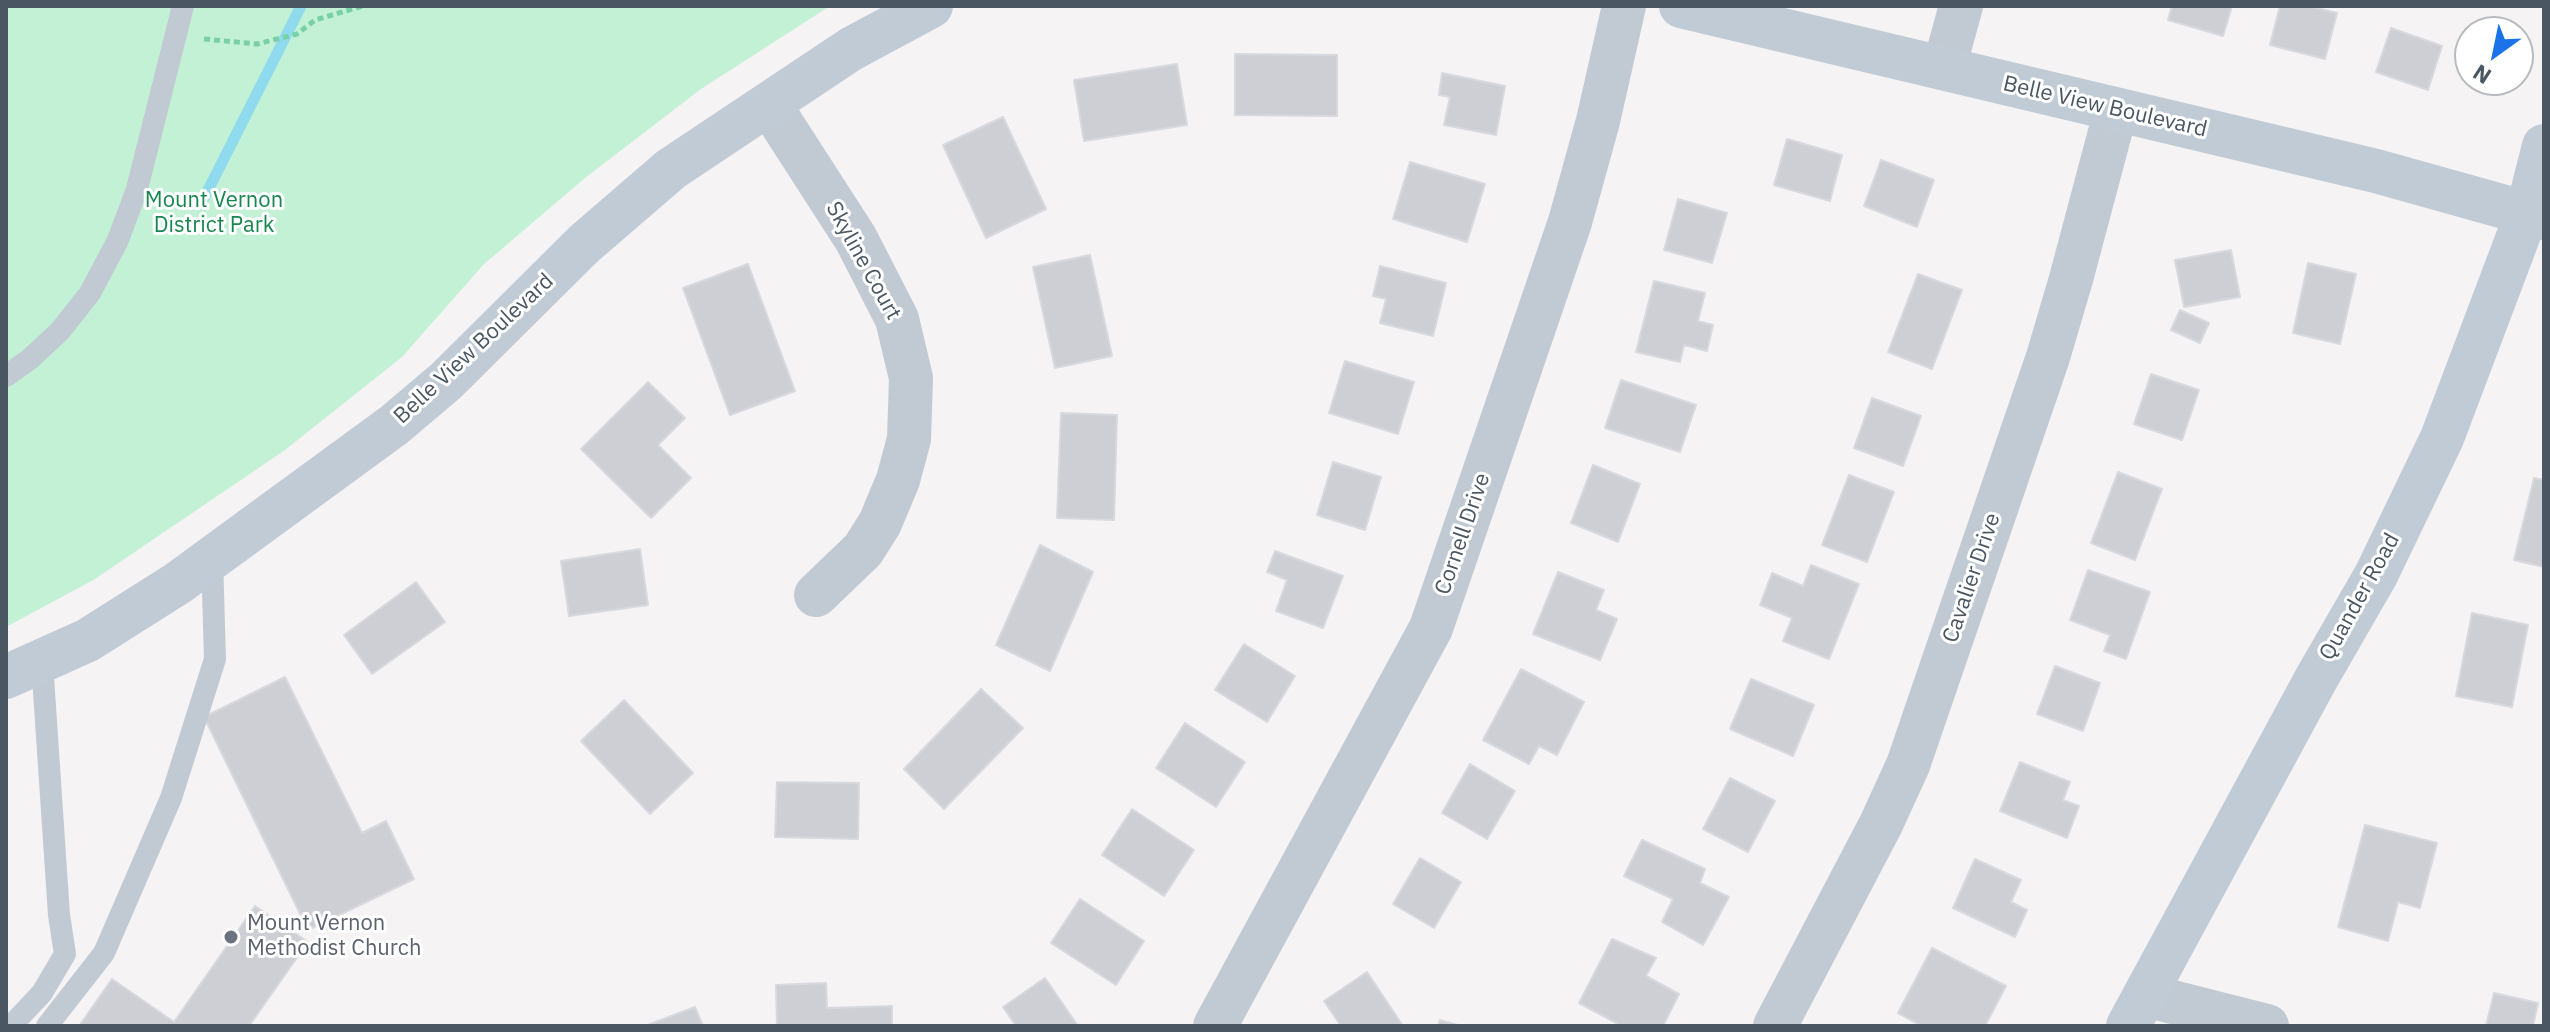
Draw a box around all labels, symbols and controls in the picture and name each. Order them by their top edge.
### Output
north arrow [2454,16,2534,96]
text: N [2467,58,2496,91]
street label: Belle View Boulevard [2000,71,2210,143]
park label: Mount Vernon District Park [145,188,283,240]
street label: Skyline Court [820,197,906,325]
street label: Belle View Boulevard [389,268,559,430]
street label: Cornell Drive [1430,470,1496,598]
street label: Cavalier Drive [1937,510,2007,646]
street label: Quander Road [2314,529,2406,665]
place label: Mount Vernon Methodist Church [247,911,421,962]
marker: Mount Vernon Methodist Church [222,928,240,946]

